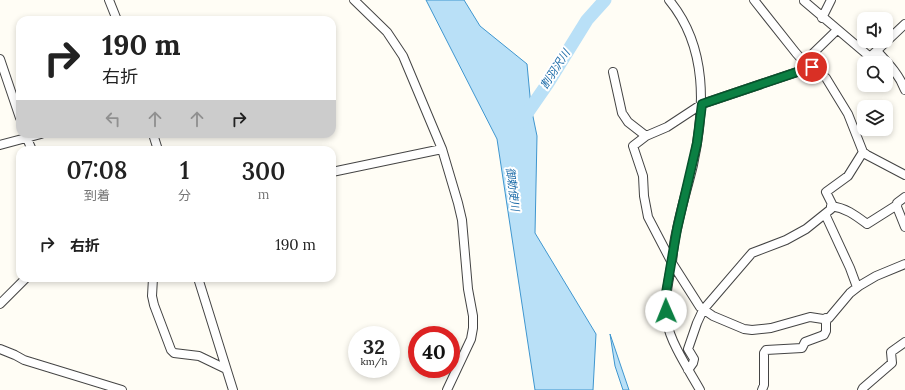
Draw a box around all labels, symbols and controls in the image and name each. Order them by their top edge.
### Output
map controls [857,12,893,136]
button: sound [857,12,893,48]
text: 190 m [102,27,180,63]
icon: right [36,32,88,84]
water label: 割羽沢川 [537,46,573,91]
pin [795,50,829,84]
icon: arrive [801,56,823,78]
button: search [857,56,893,92]
text: 右折 [102,65,138,88]
button: layers [857,100,893,136]
icon: left [102,108,124,130]
icon: ahead [144,108,166,130]
icon: ahead [186,108,208,130]
icon: right [228,108,250,130]
text: 07:08 [67,155,128,186]
text: 1 [180,155,189,186]
text: 300 [242,156,285,187]
water label: 御勅使川 [503,166,523,213]
text: m [258,186,269,203]
text: 到着 [84,187,110,204]
text: 分 [178,187,191,204]
icon: right [36,233,58,255]
text: 190 m [275,235,316,254]
text: 右折 [70,236,100,255]
position arrow [645,290,687,332]
speed limit sign: 40 [408,326,460,378]
text: 32 [363,334,385,359]
text: km/h [360,355,388,368]

